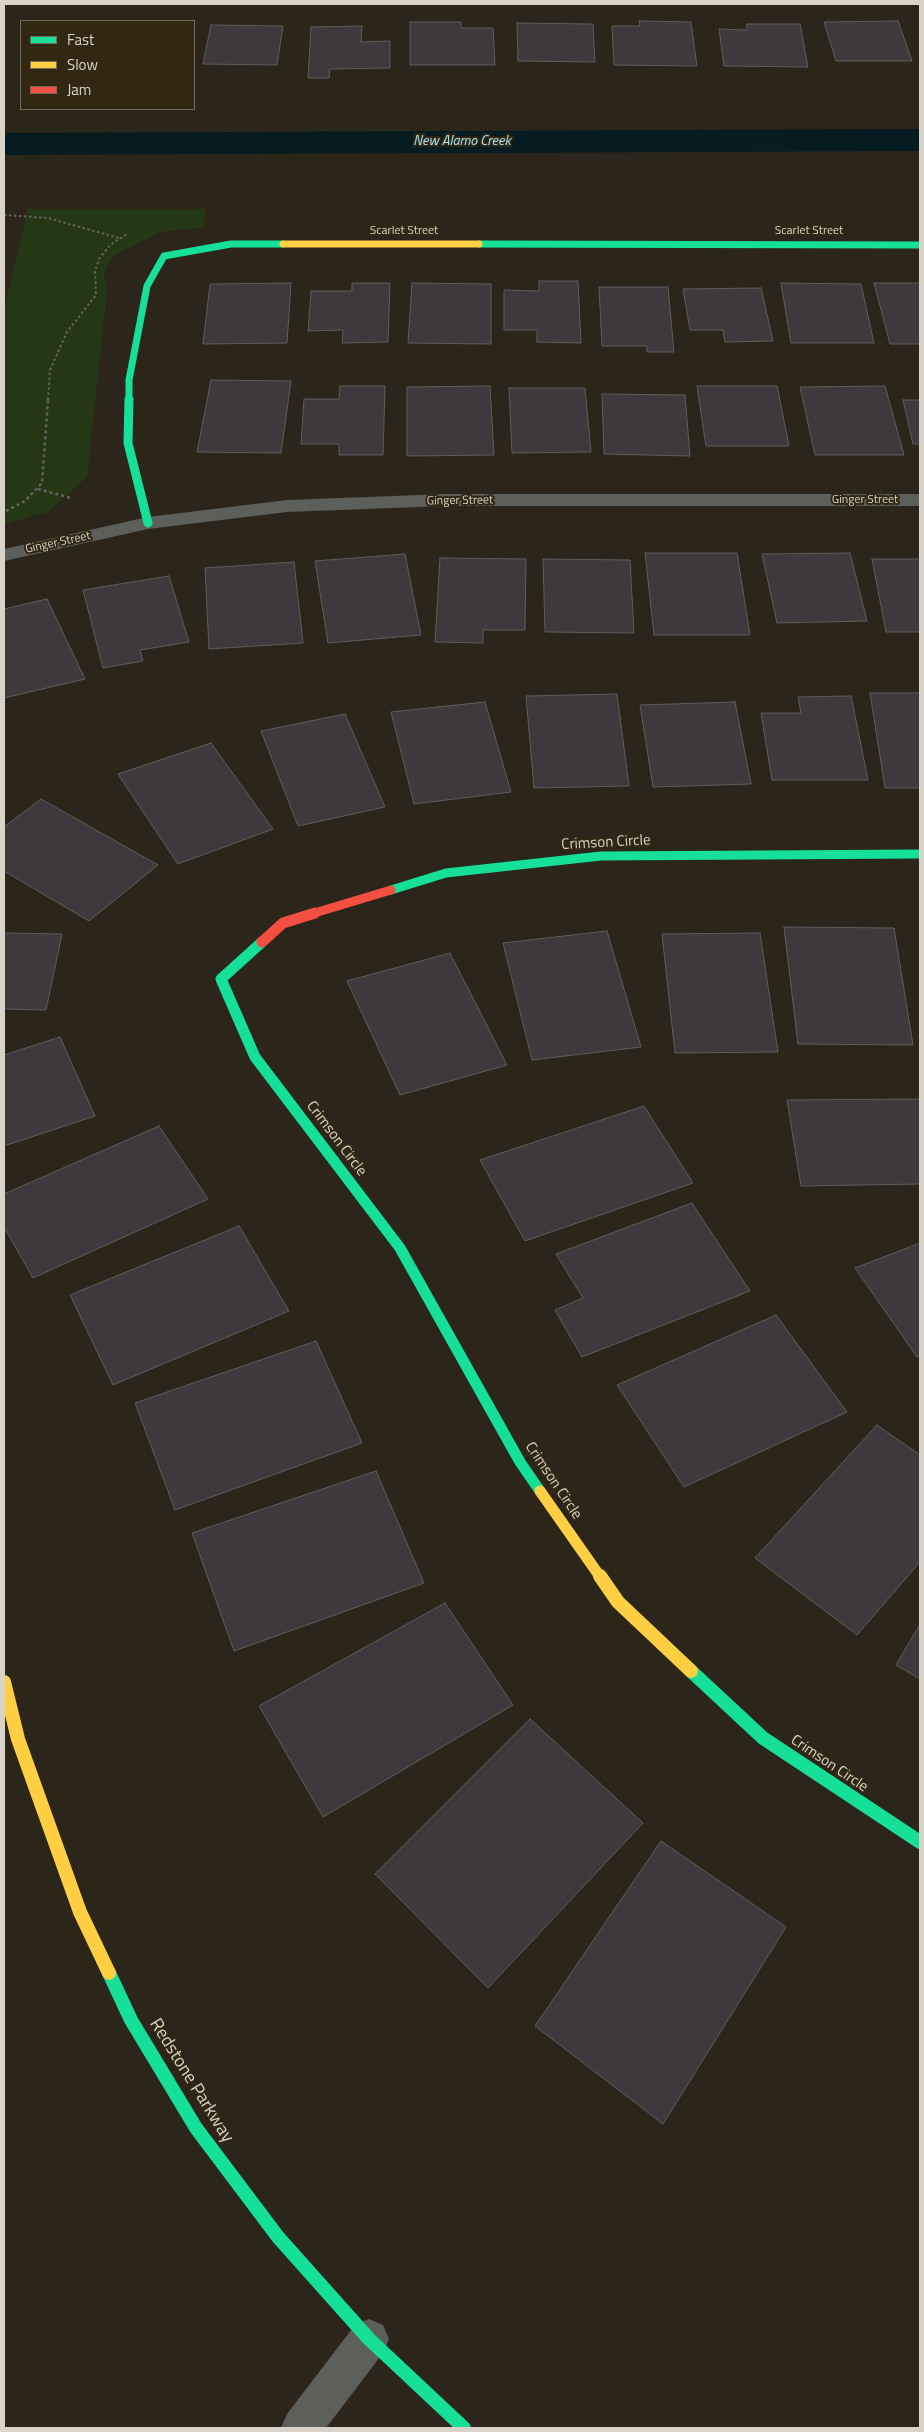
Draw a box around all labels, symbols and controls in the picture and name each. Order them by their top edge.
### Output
legend [20,20,195,110]
text: Fast [67,28,94,51]
text: Slow [67,53,98,76]
text: Jam [67,78,91,101]
water label: New Alamo Creek [413,134,511,150]
street label: Scarlet Street [370,224,438,238]
street label: Scarlet Street [775,224,843,238]
street label: Ginger Street [427,493,493,509]
street label: Ginger Street [832,493,898,507]
street label: Ginger Street [24,529,92,557]
street label: Crimson Circle [561,832,651,854]
street label: Crimson Circle [302,1098,370,1180]
street label: Crimson Circle [521,1439,585,1523]
street label: Crimson Circle [787,1732,871,1796]
street label: Redstone Parkway [144,2015,238,2147]

